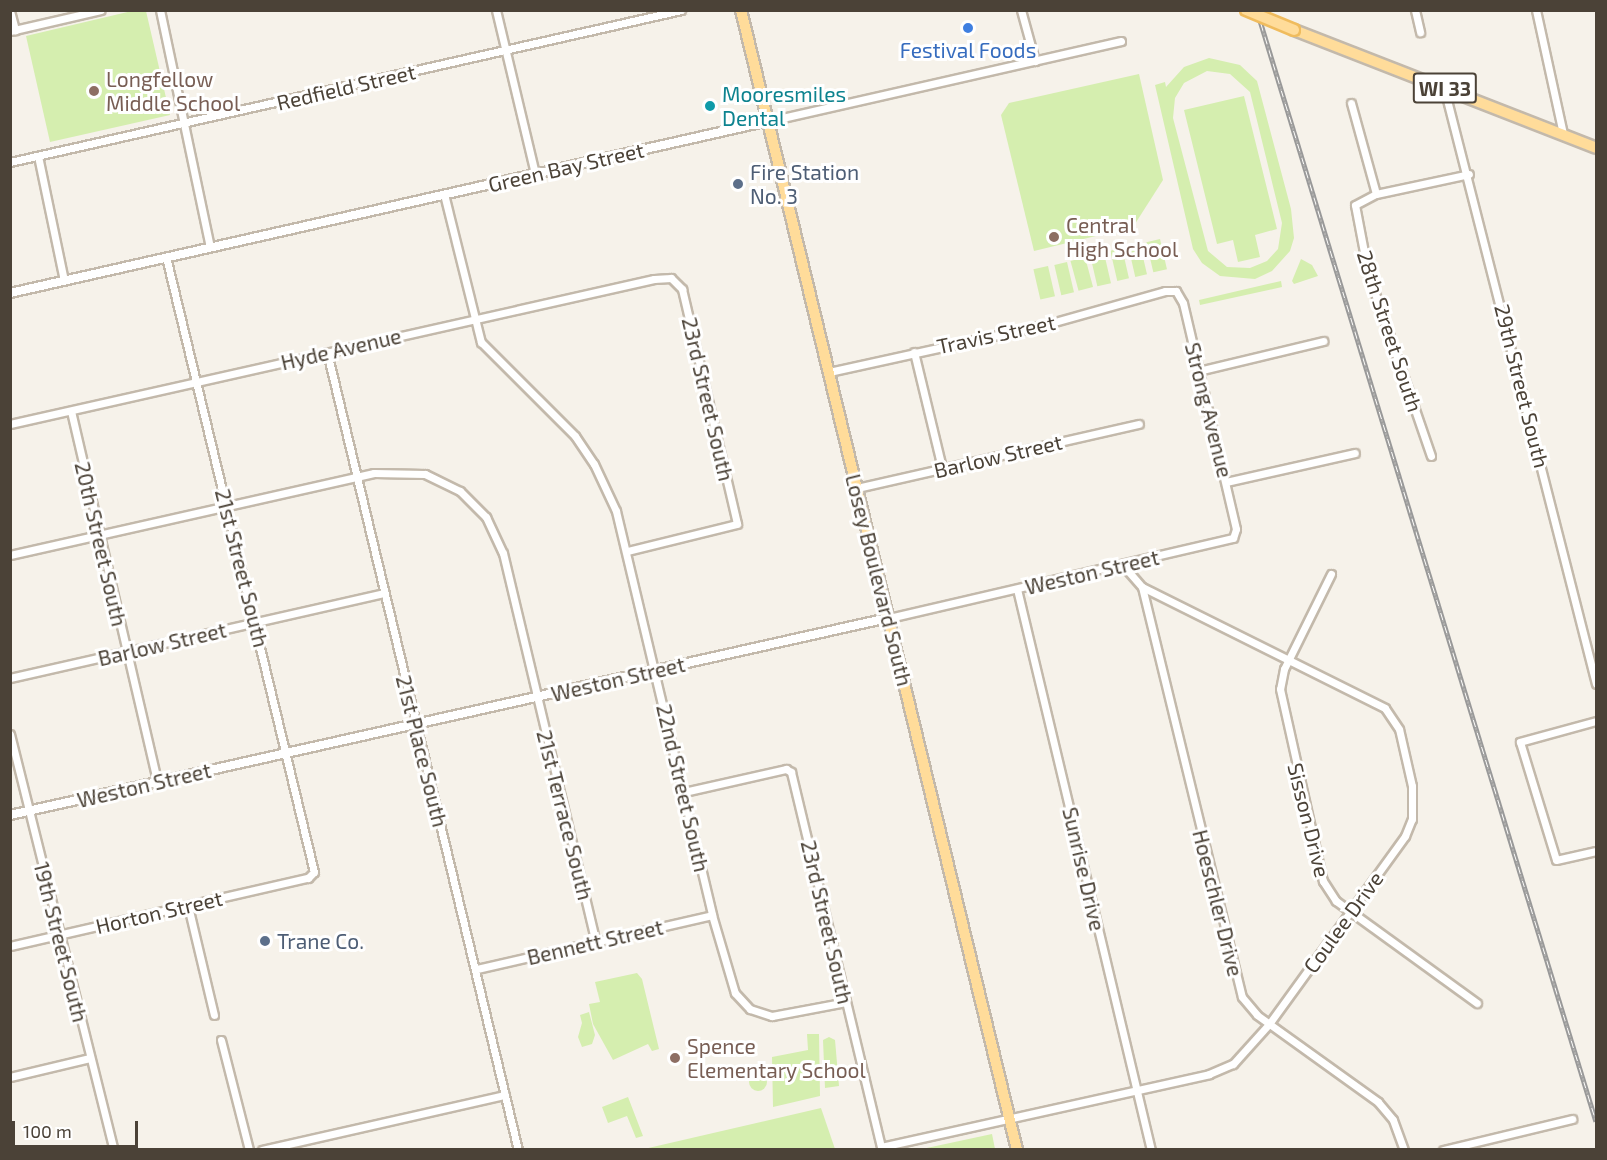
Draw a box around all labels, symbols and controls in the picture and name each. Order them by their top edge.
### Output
marker: Festival Foods [961,21,975,35]
place label: Festival Foods [899,37,1037,63]
street label: Redfield Street [274,59,418,115]
place label: Longfellow Middle School [106,66,240,116]
road number: WI 33 [1412,71,1478,105]
place label: Mooresmiles Dental [722,81,846,131]
marker: Longfellow Middle School [87,84,101,98]
marker: Mooresmiles Dental [703,99,717,113]
street label: Green Bay Street [485,137,647,197]
place label: Fire Station No. 3 [750,159,859,209]
marker: Fire Station No. 3 [731,177,745,191]
place label: Central High School [1066,212,1178,262]
marker: Central High School [1047,230,1061,244]
street label: 28th Street South [1352,247,1428,415]
street label: 29th Street South [1489,302,1555,470]
street label: Travis Street [935,309,1057,359]
street label: 23rd Street South [677,315,739,483]
street label: Hyde Avenue [278,323,404,375]
street label: Strong Avenue [1180,340,1238,480]
street label: Barlow Street [931,429,1065,483]
street label: 20th Street South [70,459,132,629]
street label: Losey Boulevard South [840,471,918,689]
street label: 21st Street South [210,486,274,650]
street label: Weston Street [1023,544,1161,600]
street label: Barlow Street [95,617,229,671]
street label: Weston Street [549,651,687,707]
street label: 21st Place South [391,672,453,830]
street label: 22nd Street South [651,702,715,874]
street label: 21st Terrace South [532,727,598,903]
street label: Weston Street [75,757,213,813]
street label: Sisson Drive [1283,760,1335,880]
street label: Sunrise Drive [1058,805,1110,933]
street label: Hoeschler Drive [1188,827,1248,979]
street label: 23rd Street South [796,838,858,1006]
street label: 19th Street South [29,859,93,1025]
street label: Coulee Drive [1298,866,1388,978]
street label: Horton Street [93,885,225,939]
street label: Bennett Street [524,914,666,970]
place label: Trane Co. [277,928,364,954]
marker: Trane Co. [258,934,272,948]
place label: Spence Elementary School [687,1033,866,1083]
marker: Spence Elementary School [668,1051,682,1065]
scale bar [15,1109,141,1147]
text: 100 m [23,1120,72,1142]

